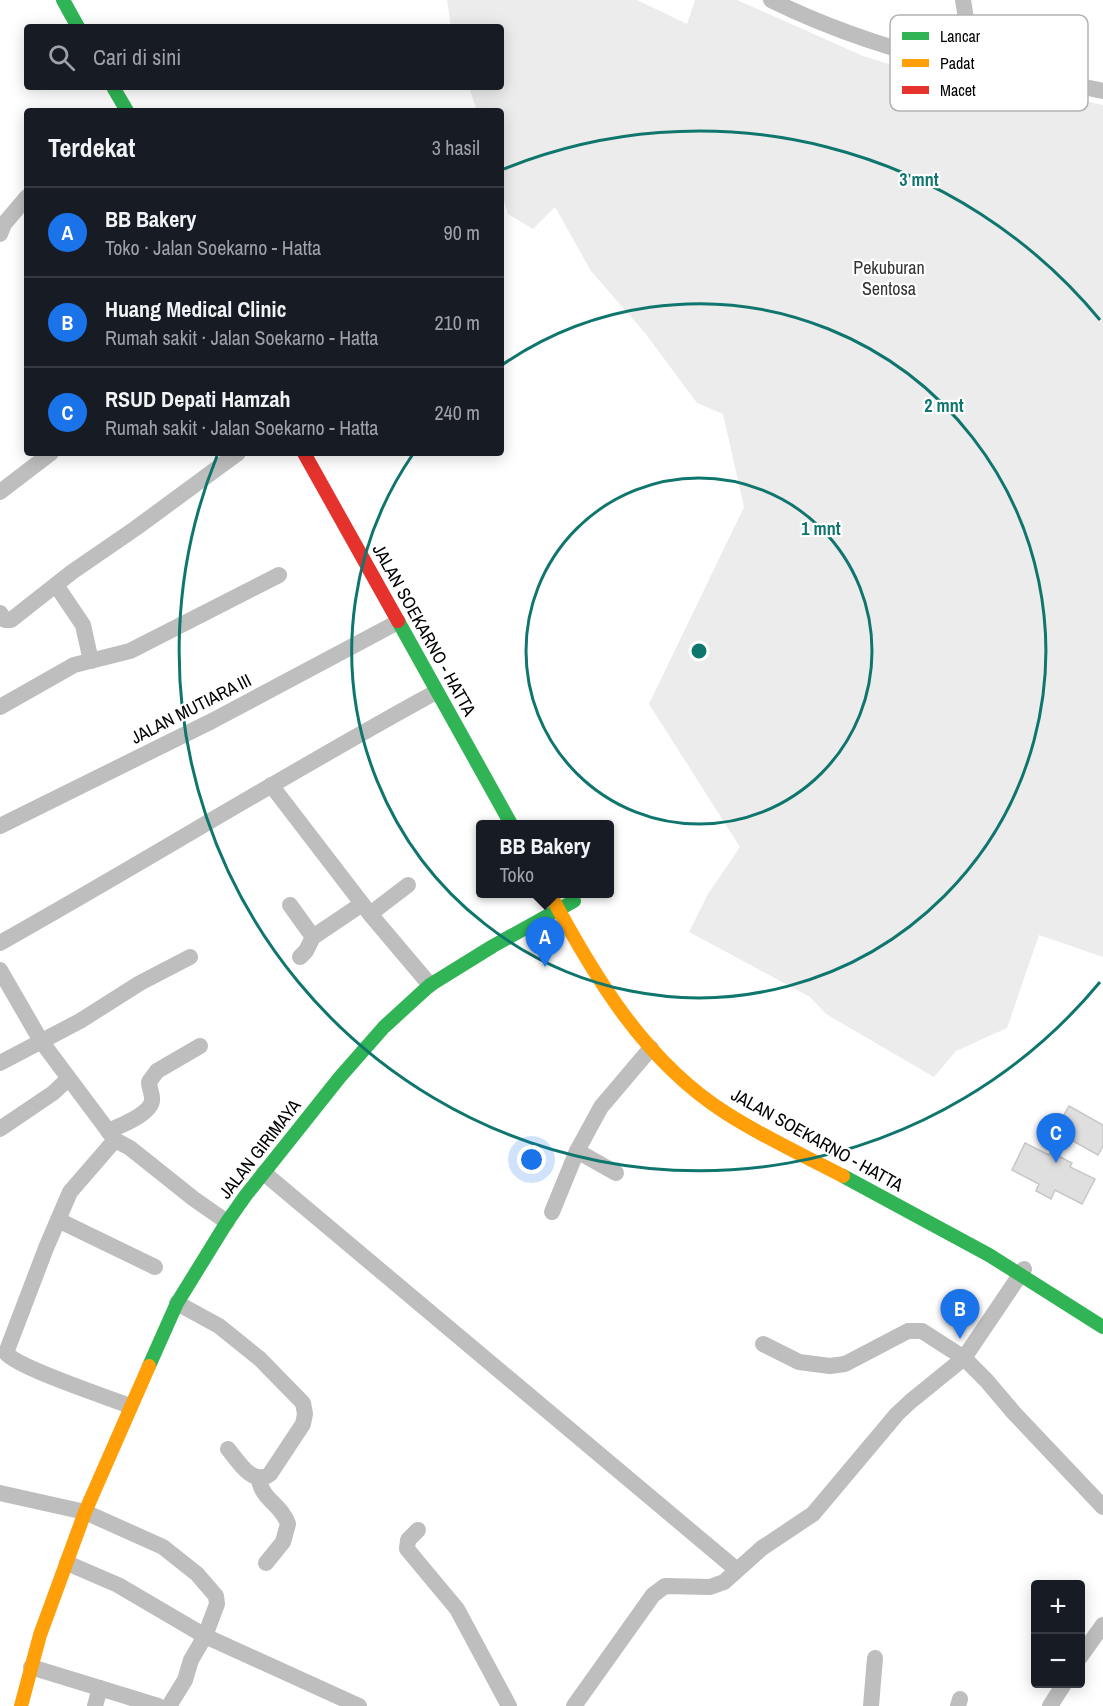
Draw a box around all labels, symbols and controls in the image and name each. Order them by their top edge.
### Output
legend [890,15,1088,111]
search box [24,24,504,90]
text: Lancar [940,25,981,47]
icon: search [45,41,78,74]
text: Cari di sini [93,42,181,72]
text: Padat [940,52,975,74]
text: Macet [940,79,976,101]
text: Terdekat [48,130,135,165]
text: 3 hasil [432,134,480,161]
text: 3 mnt [899,167,939,192]
text: BB Bakery [105,204,196,234]
text: A [62,219,73,246]
text: 90 m [444,219,480,246]
text: Toko · Jalan Soekarno - Hatta [105,234,321,261]
park label: Pekuburan Sentosa [853,255,925,301]
text: Huang Medical Clinic [105,294,286,324]
text: B [62,309,73,336]
text: 210 m [434,309,480,336]
text: Rumah sakit · Jalan Soekarno - Hatta [105,324,378,351]
text: RSUD Depati Hamzah [105,384,290,414]
text: 2 mnt [924,393,964,418]
text: C [62,399,73,426]
text: 240 m [434,399,480,426]
text: Rumah sakit · Jalan Soekarno - Hatta [105,414,378,441]
text: 1 mnt [801,516,841,541]
street label: JALAN SOEKARNO - HATTA [367,539,482,720]
centre of rings [689,641,709,661]
street label: JALAN MUTIARA III [126,667,255,750]
popup [476,820,614,898]
text: BB Bakery [499,831,591,861]
text: Toko [499,861,534,888]
pin: A [526,918,564,967]
street label: JALAN SOEKARNO - HATTA [727,1082,908,1197]
street label: JALAN GIRIMAYA [213,1094,307,1204]
pin: C [1036,1114,1076,1163]
your location [517,1145,546,1174]
pin: B [940,1290,980,1339]
map controls [1031,1580,1085,1688]
button: + [1031,1580,1085,1634]
button: − [1031,1634,1085,1688]

